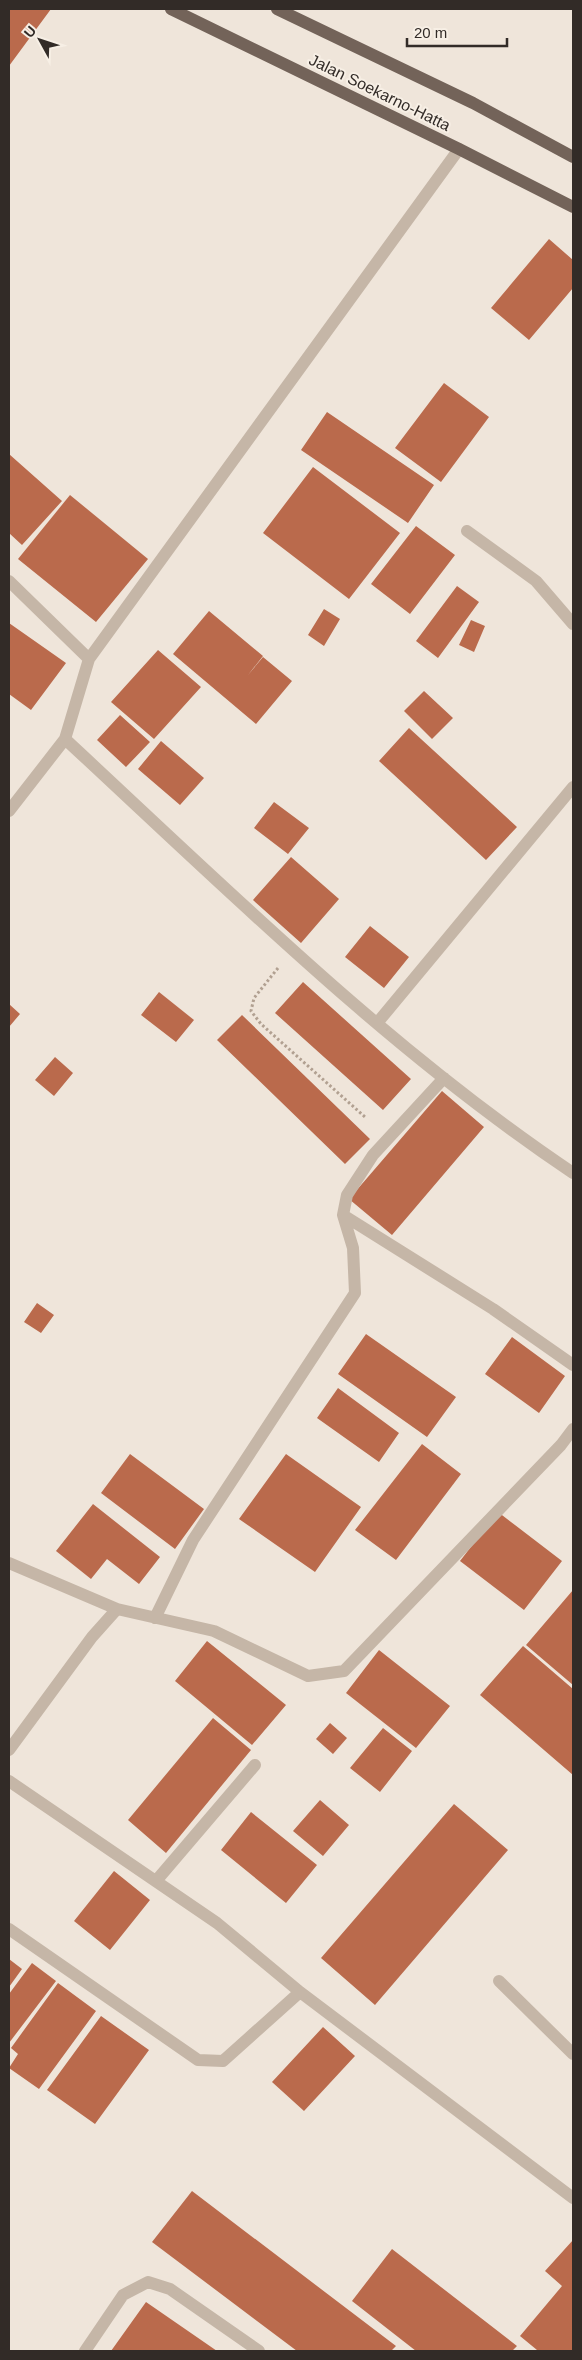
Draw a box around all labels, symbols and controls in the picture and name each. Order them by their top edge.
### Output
north arrow [15,15,65,65]
scale bar [407,15,507,47]
text: U [21,23,39,41]
text: 20 m [414,24,447,41]
street label: Jalan Soekarno-Hatta [307,51,453,134]

